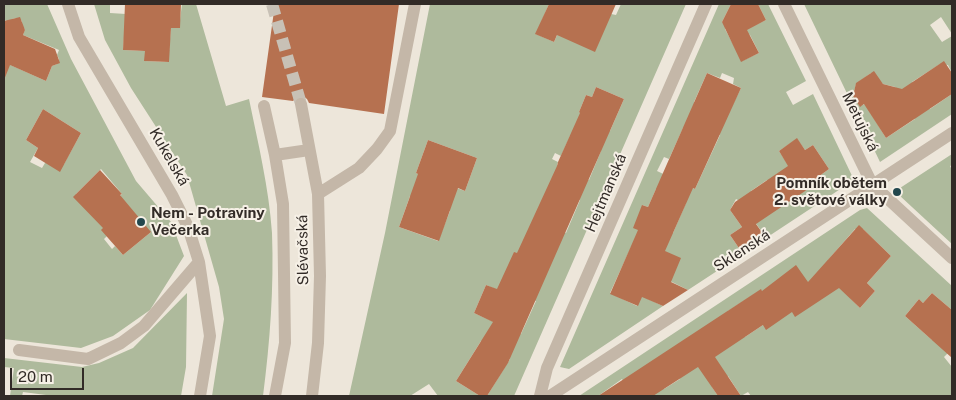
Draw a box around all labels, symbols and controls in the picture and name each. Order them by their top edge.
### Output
street label: Metujská [838,89,882,155]
street label: Kukelská [145,125,193,189]
street label: Hejtmanská [581,151,631,235]
place label: Pomník obětem 2. světové války [774,174,887,209]
marker: Pomník obětem 2. světové války [891,186,903,198]
place label: Nem - Potraviny Večerka [151,204,265,239]
street label: Slévačská [293,215,313,285]
marker: Nem - Potraviny Večerka [135,216,147,228]
street label: Sklenská [710,226,774,276]
scale bar [12,358,86,390]
text: 20 m [18,368,53,385]

